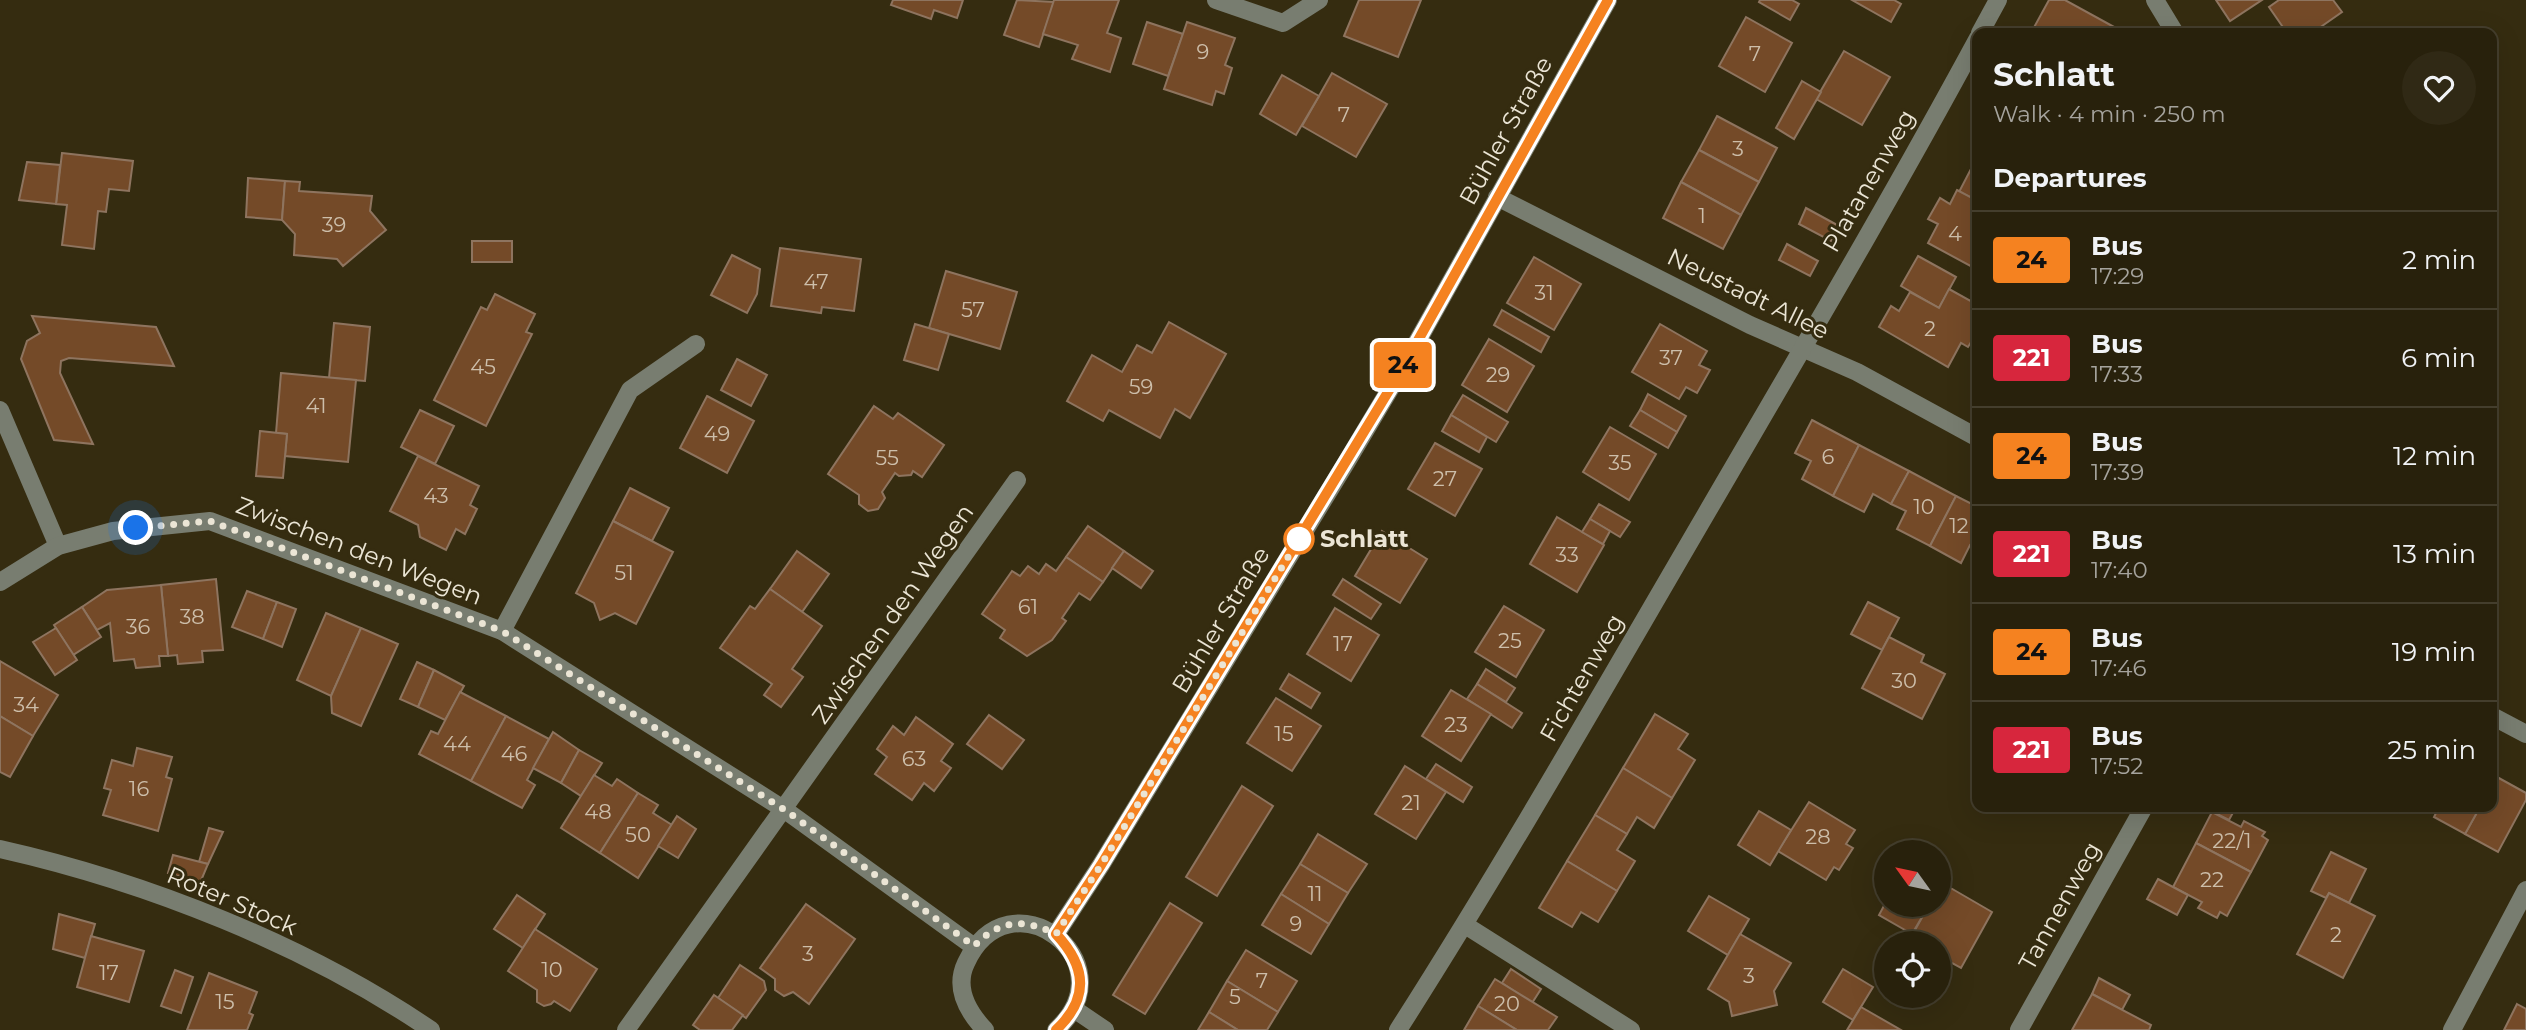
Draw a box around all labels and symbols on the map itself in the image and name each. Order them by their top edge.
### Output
house number: 9 [1197,39,1209,64]
house number: 7 [1749,41,1761,66]
street label: Bühler Straße [1453,52,1558,210]
house number: 7 [1338,102,1350,127]
street label: Platanenweg [1816,104,1921,257]
house number: 3 [1732,136,1744,161]
house number: 1 [1698,203,1706,228]
house number: 39 [322,212,346,237]
house number: 4 [1948,221,1962,246]
street label: Neustadt Allee [1663,242,1834,345]
house number: 47 [803,269,829,294]
house number: 31 [1534,280,1554,305]
house number: 57 [961,297,985,322]
house number: 2 [1924,316,1936,341]
line badge: 24 [1372,342,1434,388]
house number: 37 [1659,345,1683,370]
house number: 45 [470,354,496,379]
house number: 29 [1486,362,1510,387]
house number: 59 [1129,374,1153,399]
house number: 41 [306,393,326,418]
house number: 49 [704,421,730,446]
house number: 6 [1822,444,1835,469]
house number: 55 [875,445,899,470]
house number: 35 [1608,450,1632,475]
house number: 27 [1433,466,1457,491]
house number: 43 [423,483,449,508]
street label: Zwischen den Wegen [232,490,486,611]
house number: 10 [1913,494,1935,519]
street label: Zwischen den Wegen [806,498,979,729]
your location [118,510,153,545]
house number: 12 [1949,513,1969,538]
marker: Schlatt [1284,524,1314,554]
place label: Schlatt [1320,524,1409,553]
street label: Bühler Straße [1166,541,1276,698]
house number: 33 [1555,542,1579,567]
house number: 51 [614,560,634,585]
house number: 61 [1018,594,1038,619]
house number: 38 [179,604,205,629]
street label: Fichtenweg [1533,609,1630,747]
house number: 36 [126,614,151,639]
house number: 25 [1498,628,1522,653]
house number: 17 [1333,631,1353,656]
house number: 30 [1891,668,1917,693]
house number: 34 [13,692,39,717]
house number: 23 [1444,712,1468,737]
house number: 15 [1274,721,1294,746]
house number: 44 [443,731,471,756]
house number: 46 [501,741,528,766]
house number: 63 [902,746,926,771]
house number: 16 [129,776,149,801]
house number: 21 [1401,790,1421,815]
house number: 48 [584,799,612,824]
house number: 50 [625,822,651,847]
house number: 28 [1805,824,1831,849]
house number: 22/1 [2212,828,2252,853]
street label: Tannenweg [2012,837,2107,975]
north arrow [1874,840,1951,917]
street label: Roter Stock [163,860,302,941]
house number: 22 [2200,867,2224,892]
house number: 11 [1307,881,1323,906]
house number: 9 [1290,911,1302,936]
house number: 2 [2330,922,2342,947]
house number: 3 [802,941,814,966]
house number: 10 [541,957,563,982]
house number: 17 [99,960,119,985]
house number: 3 [1743,963,1755,988]
house number: 7 [1256,968,1268,993]
house number: 5 [1229,984,1241,1009]
house number: 15 [215,989,235,1014]
house number: 20 [1494,991,1520,1016]

